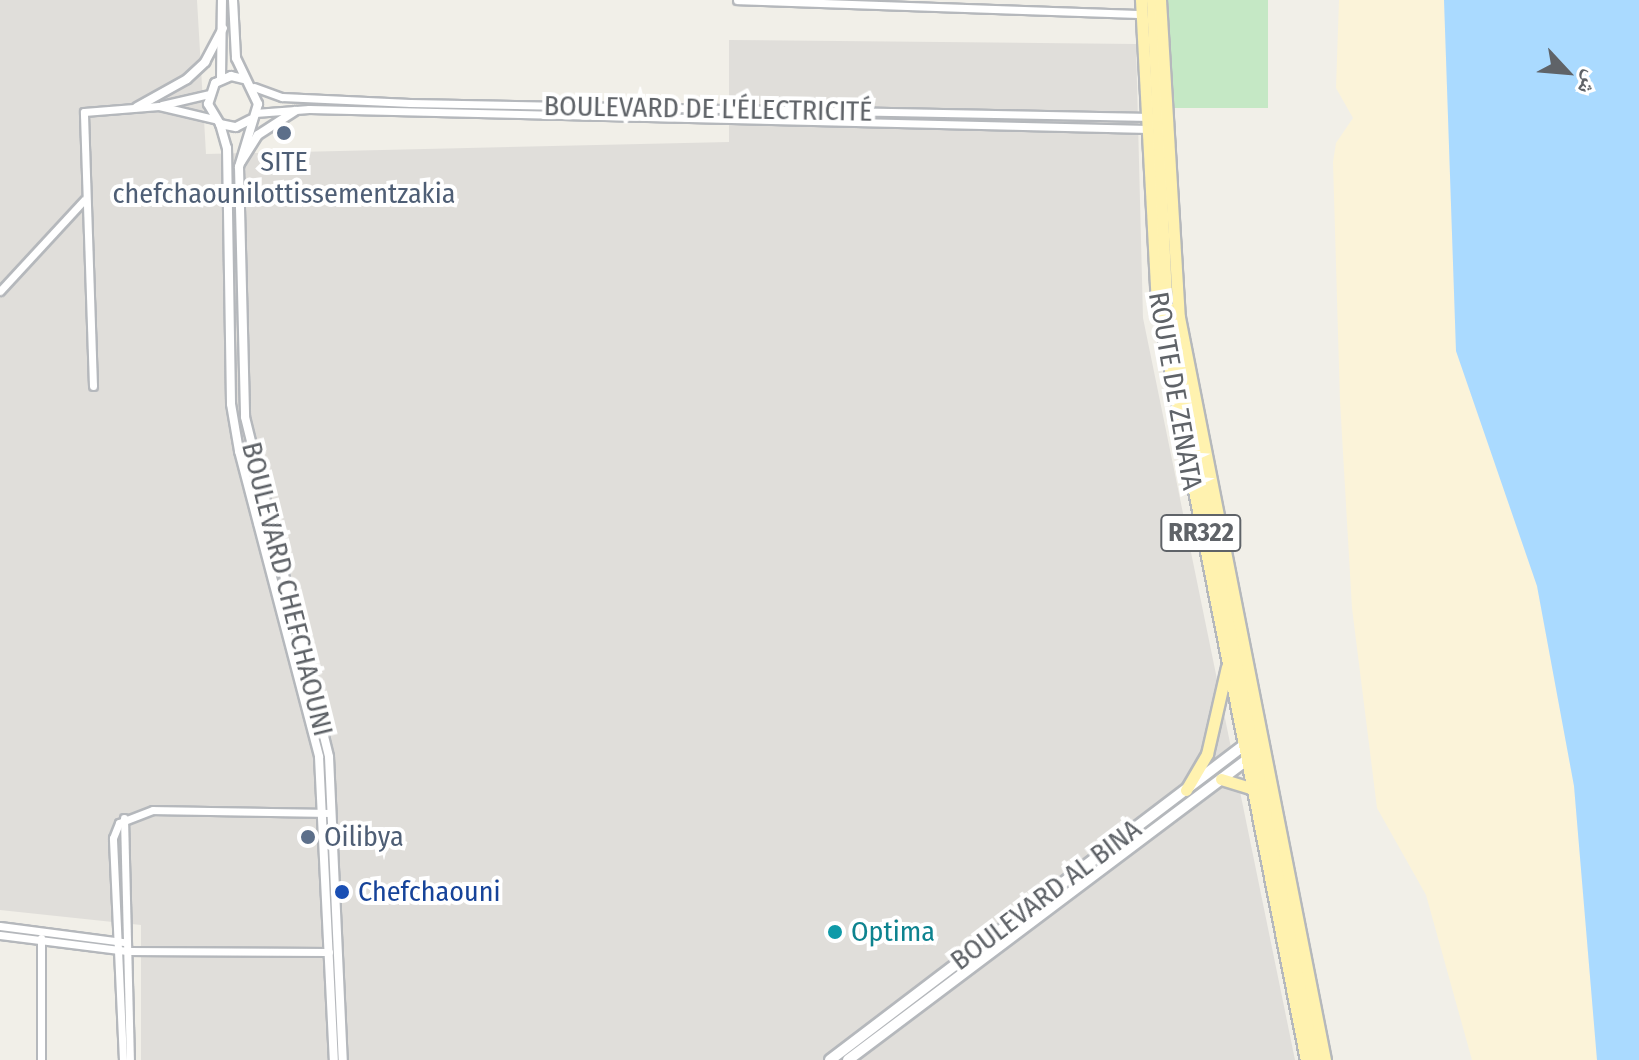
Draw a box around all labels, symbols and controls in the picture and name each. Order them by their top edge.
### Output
north arrow [1527,32,1607,112]
text: ش [1572,66,1606,99]
street label: BOULEVARD DE L'ÉLECTRICITÉ [544,89,872,129]
marker: SITE chefchaounilottissementzakia [275,124,293,142]
place label: SITE chefchaounilottissementzakia [113,145,455,211]
street label: ROUTE DE ZENATA [1141,289,1209,493]
street label: BOULEVARD CHEFCHAOUNI [234,439,340,739]
road number: RR322 [1159,511,1243,555]
street label: BOULEVARD AL BINA [944,812,1148,978]
place label: Oilibya [324,820,404,854]
marker: Oilibya [299,828,317,846]
place label: Chefchaouni [358,875,500,909]
marker: Chefchaouni [333,883,351,901]
place label: Optima [851,915,935,949]
marker: Optima [826,923,844,941]

